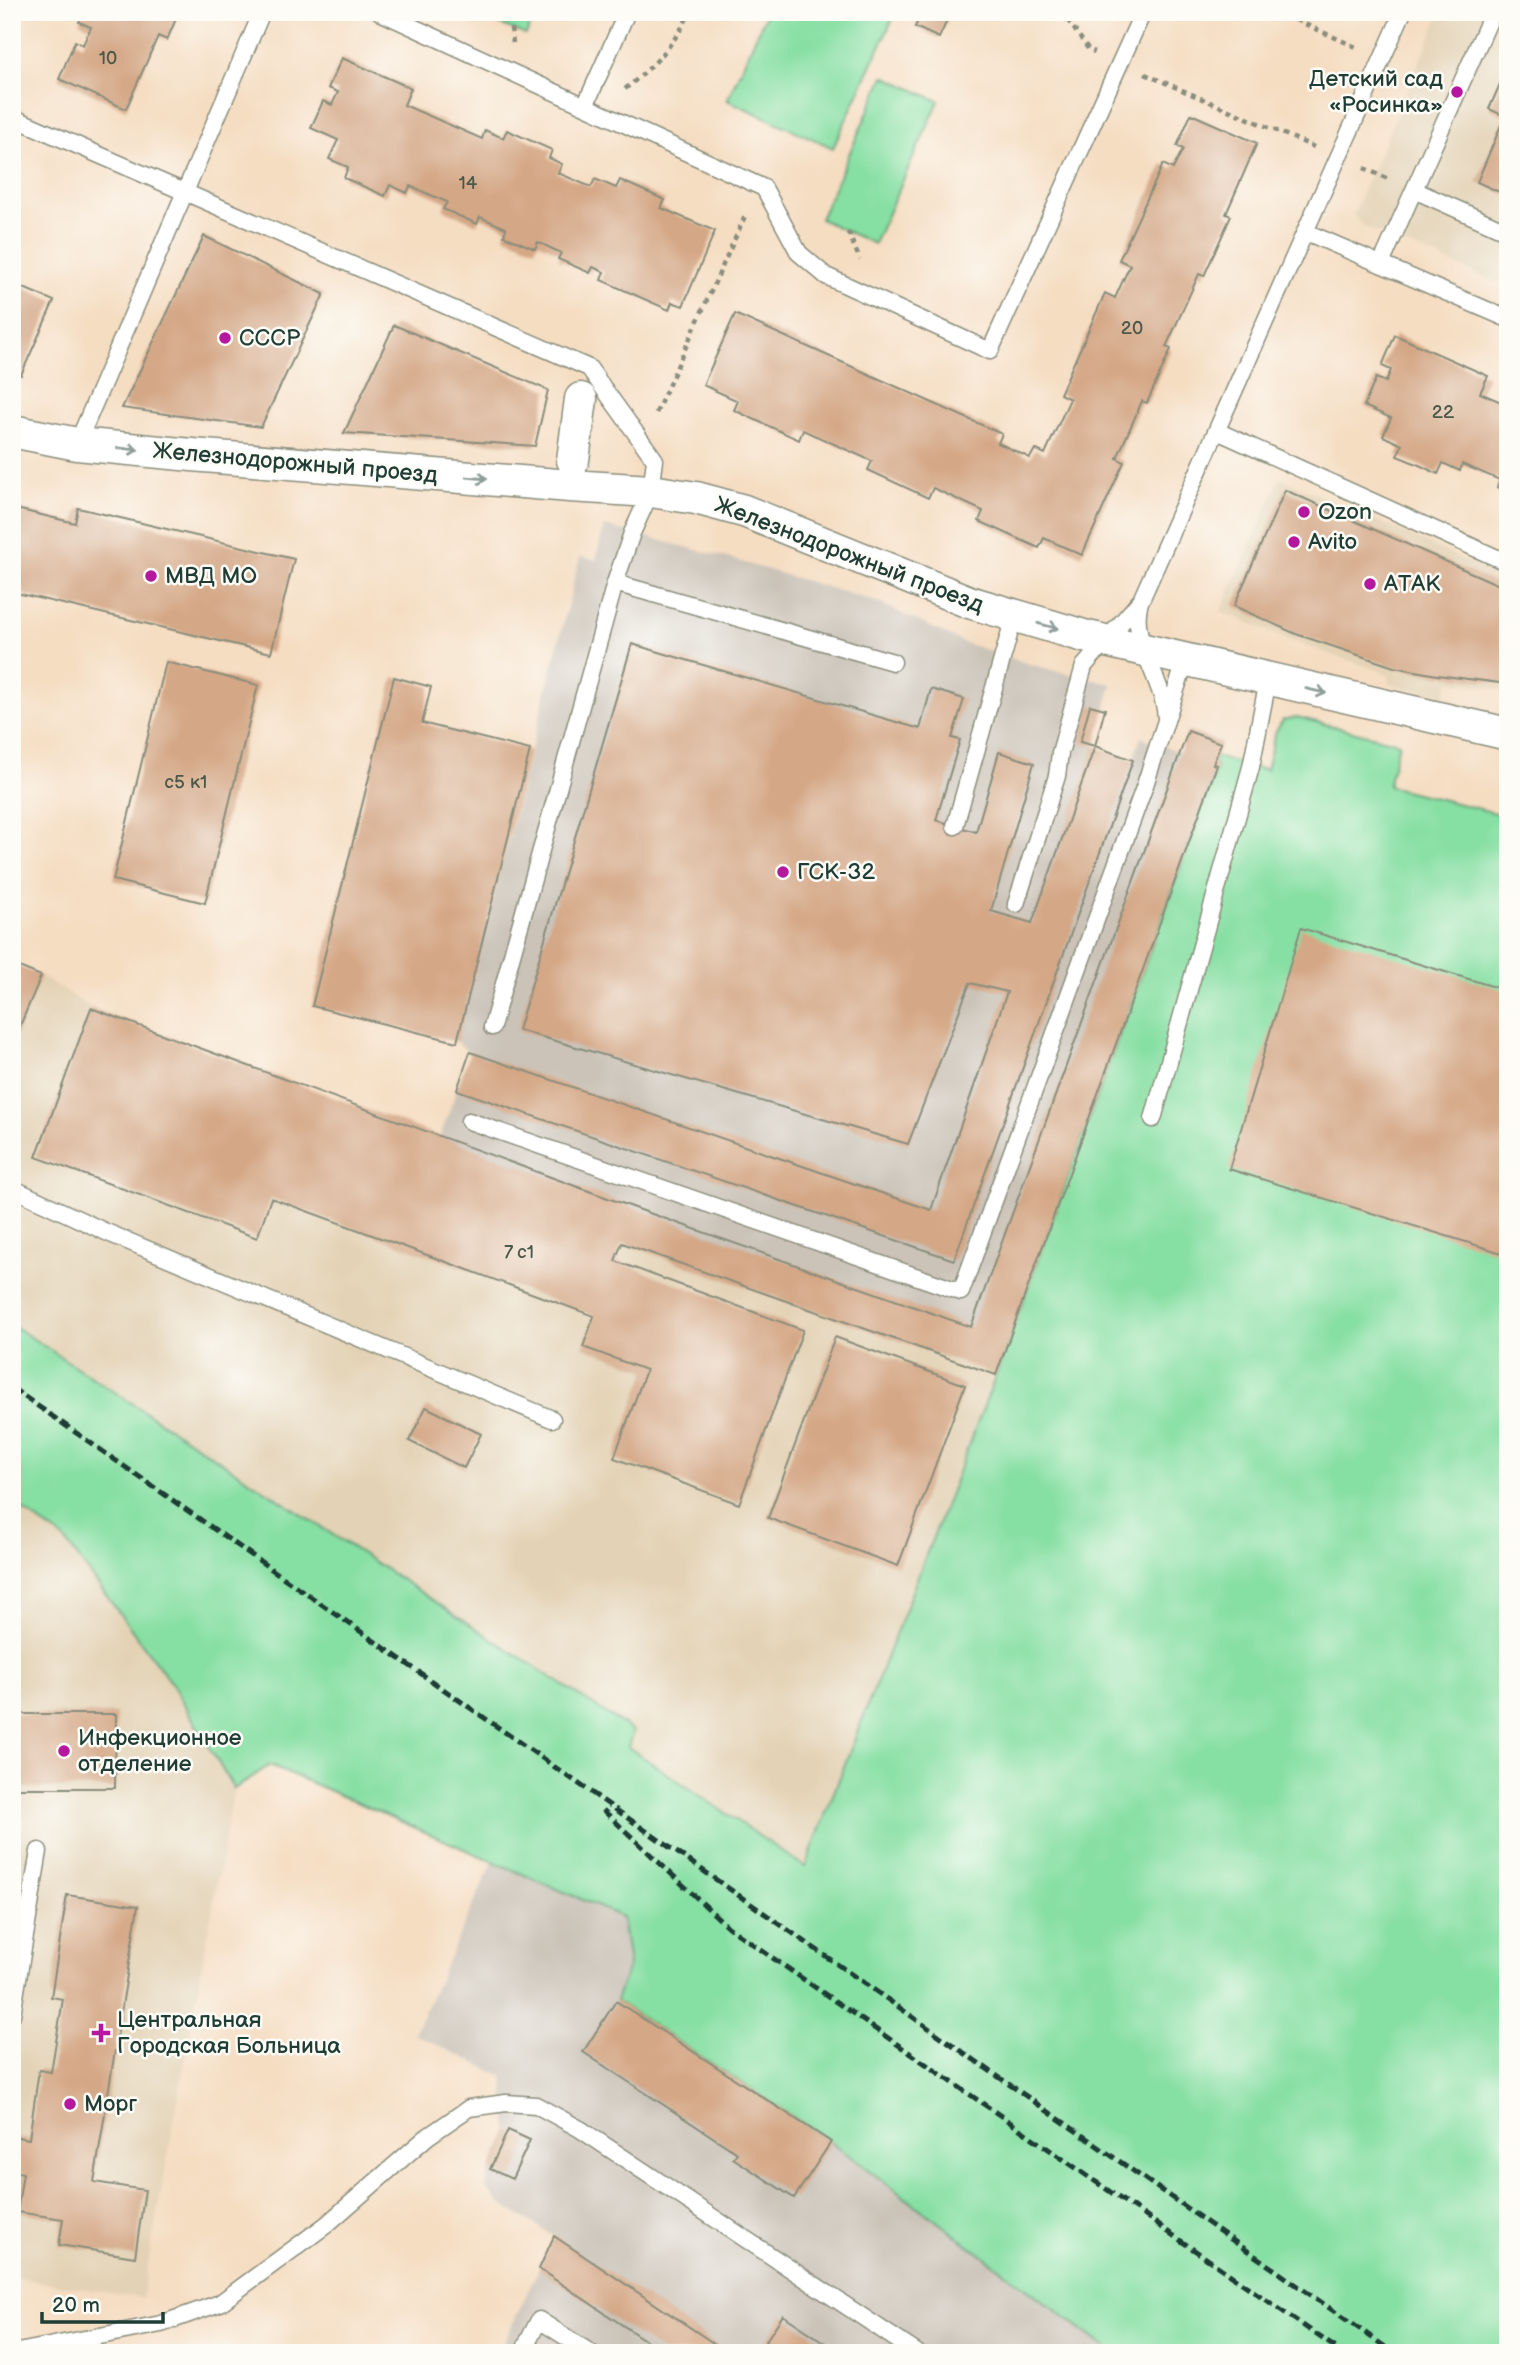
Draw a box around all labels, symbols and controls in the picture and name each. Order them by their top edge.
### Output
house number: 10 [99,47,117,70]
place label: Детский сад «Росинка» [1309,65,1443,119]
marker: Детский сад «Росинка» [1449,84,1465,100]
house number: 14 [459,172,478,195]
house number: 20 [1121,317,1143,340]
place label: СССР [239,324,301,352]
marker: СССР [217,330,233,346]
house number: 22 [1432,401,1455,424]
street label: Железнодорожный проезд [151,437,439,489]
one-way arrow [116,443,139,456]
one-way arrow [465,472,487,485]
street label: Железнодорожный проезд [711,491,988,619]
place label: Ozon [1318,498,1372,526]
marker: Ozon [1296,504,1312,520]
place label: Avito [1308,528,1357,556]
marker: Avito [1286,534,1302,550]
place label: МВД МО [165,562,257,590]
marker: МВД МО [143,568,159,584]
place label: АТАК [1383,570,1440,598]
marker: АТАК [1362,576,1378,592]
one-way arrow [1036,620,1058,633]
one-way arrow [1305,685,1327,698]
house number: с5 к1 [165,771,207,794]
place label: ГСК-32 [797,858,875,886]
marker: ГСК-32 [775,864,791,880]
house number: 7 с1 [504,1241,534,1264]
place label: Инфекционное отделение [78,1724,242,1778]
marker: Инфекционное отделение [56,1743,72,1759]
place label: Центральная Городская Больница [117,2006,341,2060]
marker: Центральная Городская Больница [91,2023,111,2043]
place label: Морг [84,2090,137,2118]
marker: Морг [62,2096,78,2112]
scale bar [42,2281,163,2325]
text: 20 m [52,2293,100,2318]

